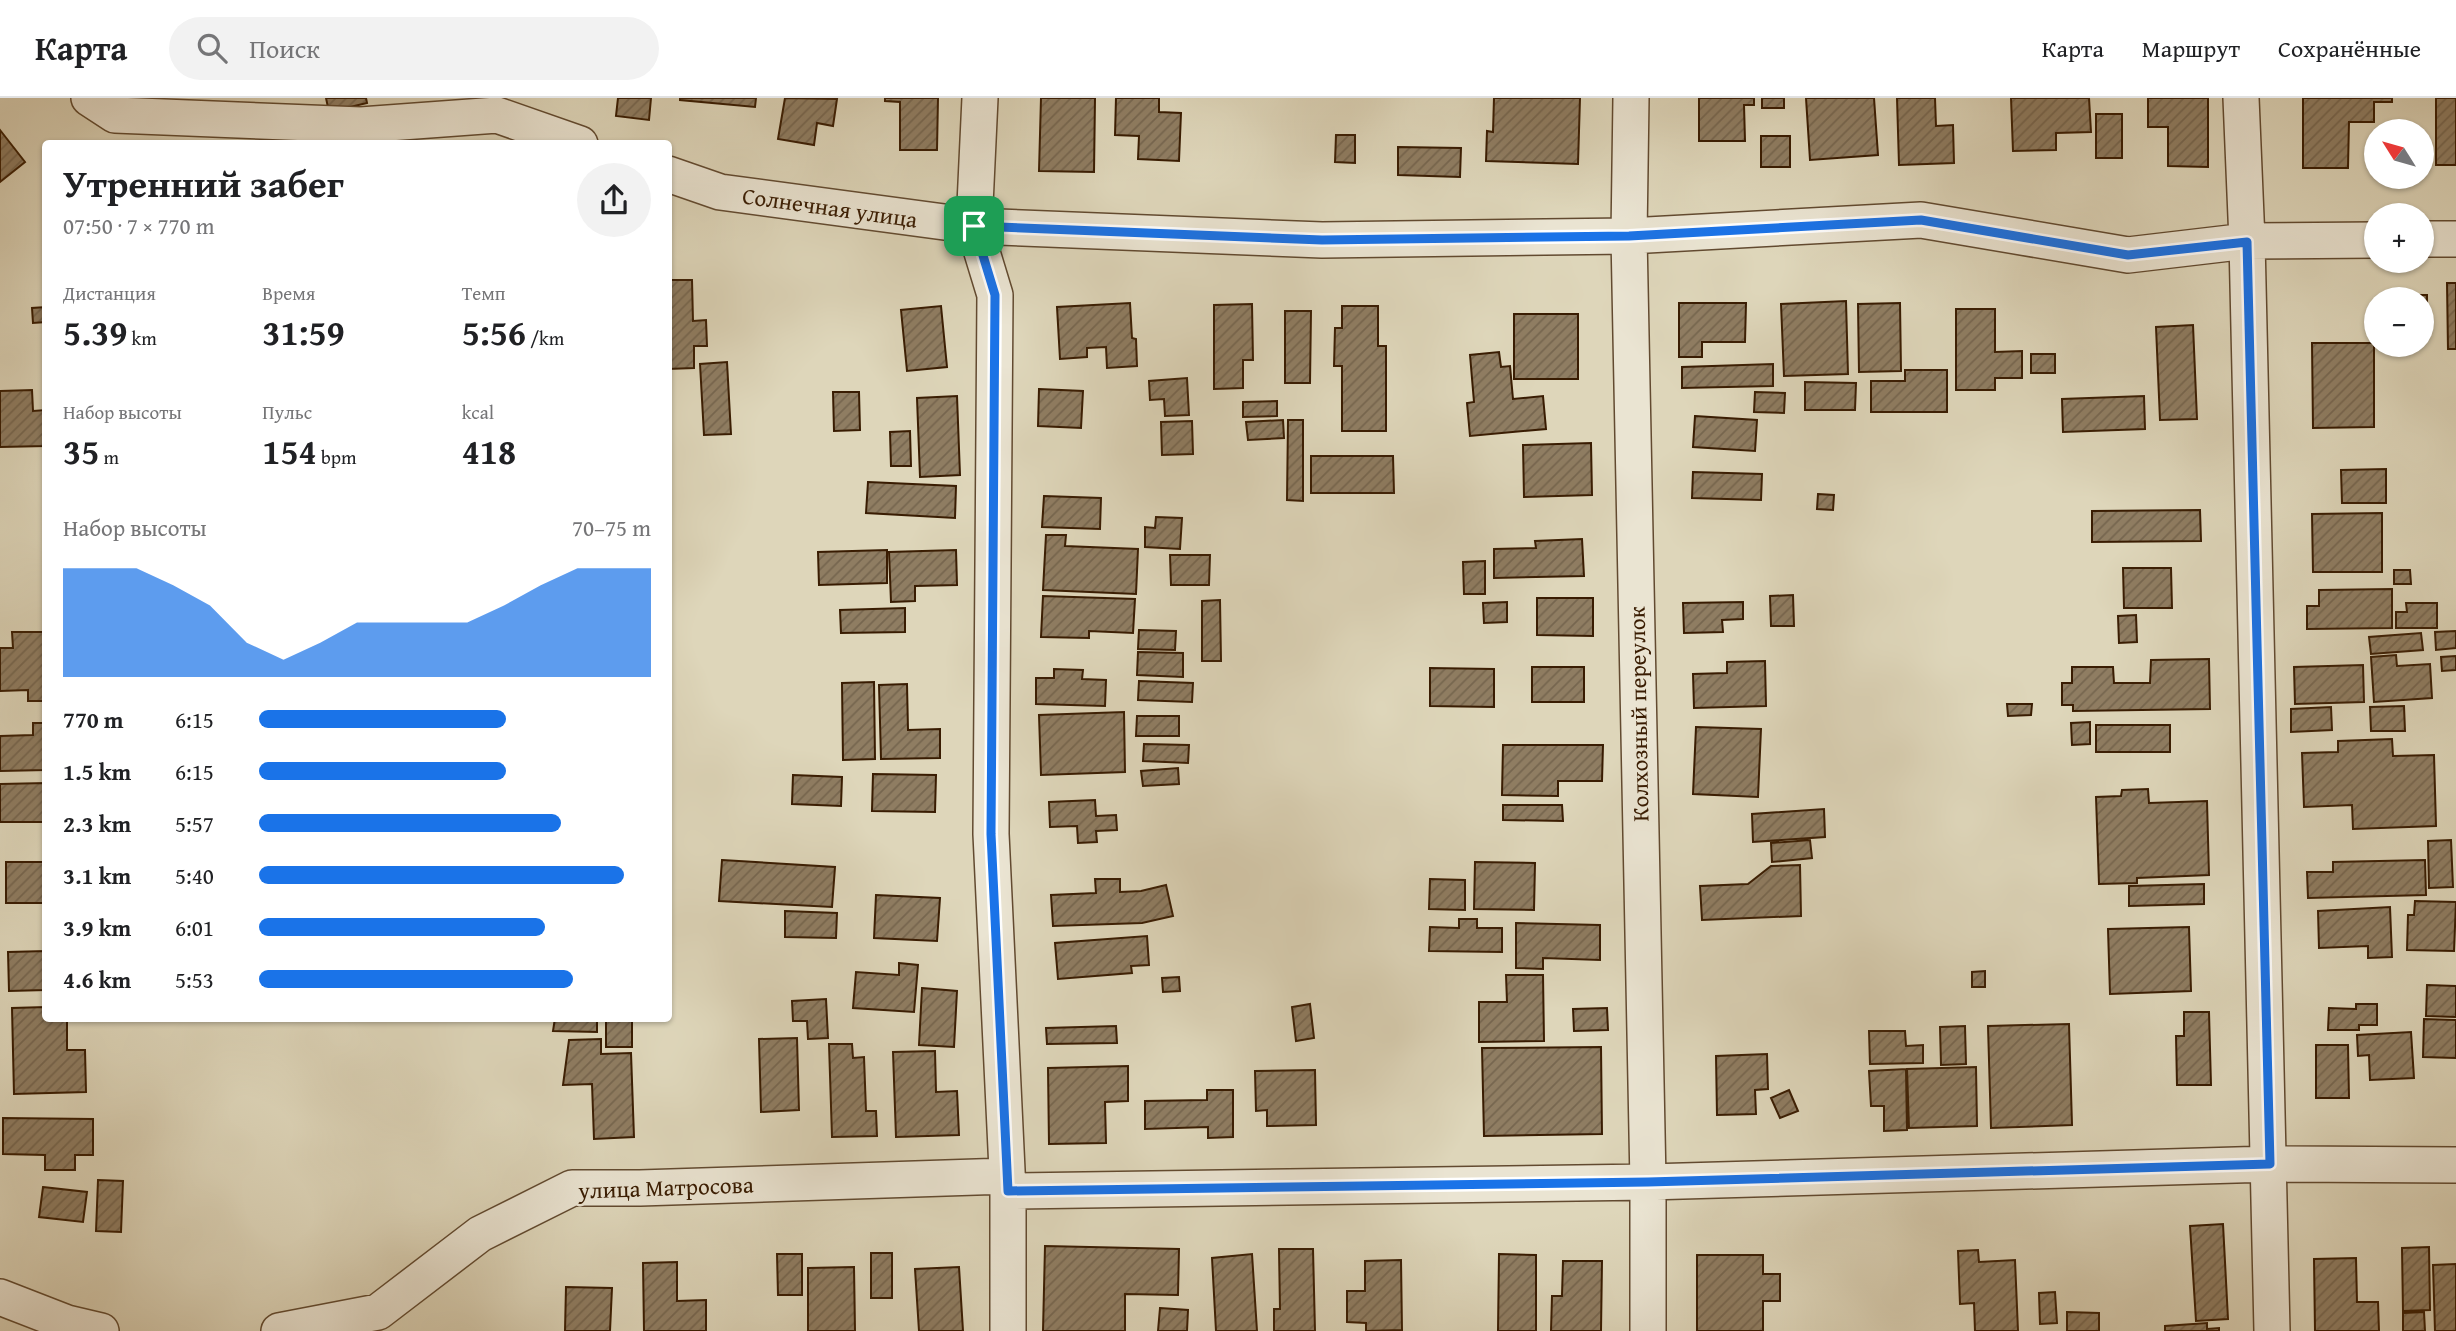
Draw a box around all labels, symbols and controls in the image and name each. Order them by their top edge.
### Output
search box [169,17,659,80]
text: Карта [35,24,127,72]
icon: search [193,29,231,67]
text: Поиск [249,29,320,68]
text: Карта [2042,31,2104,66]
text: Маршрут [2142,31,2240,66]
text: Сохранённые [2278,31,2421,66]
north arrow [2364,119,2434,189]
map controls [2364,119,2434,357]
text: Утренний забег [63,155,344,211]
button: share [577,163,651,237]
street label: Солнечная улица [740,178,920,236]
pin [944,196,1004,256]
button: + [2364,203,2434,273]
icon: arrive [955,207,993,245]
text: 07:50 · 7 × 770 m [63,209,215,242]
text: Дистанция [63,279,156,307]
text: Время [262,279,315,307]
text: Темп [462,279,506,307]
button: − [2364,287,2434,357]
text: 5.39 [63,307,127,358]
text: 31:59 [262,307,345,358]
text: 5:56 [462,307,526,358]
text: km [127,324,157,352]
text: /km [526,324,564,352]
text: Набор высоты [63,398,182,426]
text: Пульс [262,398,312,426]
text: kcal [462,398,494,426]
text: 35 [63,426,99,477]
text: 154 [262,426,317,477]
text: 418 [462,426,516,477]
text: m [99,443,119,471]
text: bpm [317,443,357,471]
text: Набор высоты [63,511,207,544]
text: 70–75 m [572,511,651,544]
street label: Колхозный переулок [1620,606,1656,822]
text: 770 m [63,703,124,736]
text: 6:15 [175,703,214,736]
text: 1.5 km [63,755,131,788]
text: 6:15 [175,755,214,788]
text: 2.3 km [63,807,131,840]
text: 5:57 [175,807,214,840]
text: 3.1 km [63,859,131,892]
text: 5:40 [175,859,214,892]
text: 3.9 km [63,911,131,944]
text: 6:01 [175,911,214,944]
text: 4.6 km [63,963,131,996]
text: 5:53 [175,963,214,996]
street label: улица Матросова [577,1167,754,1207]

